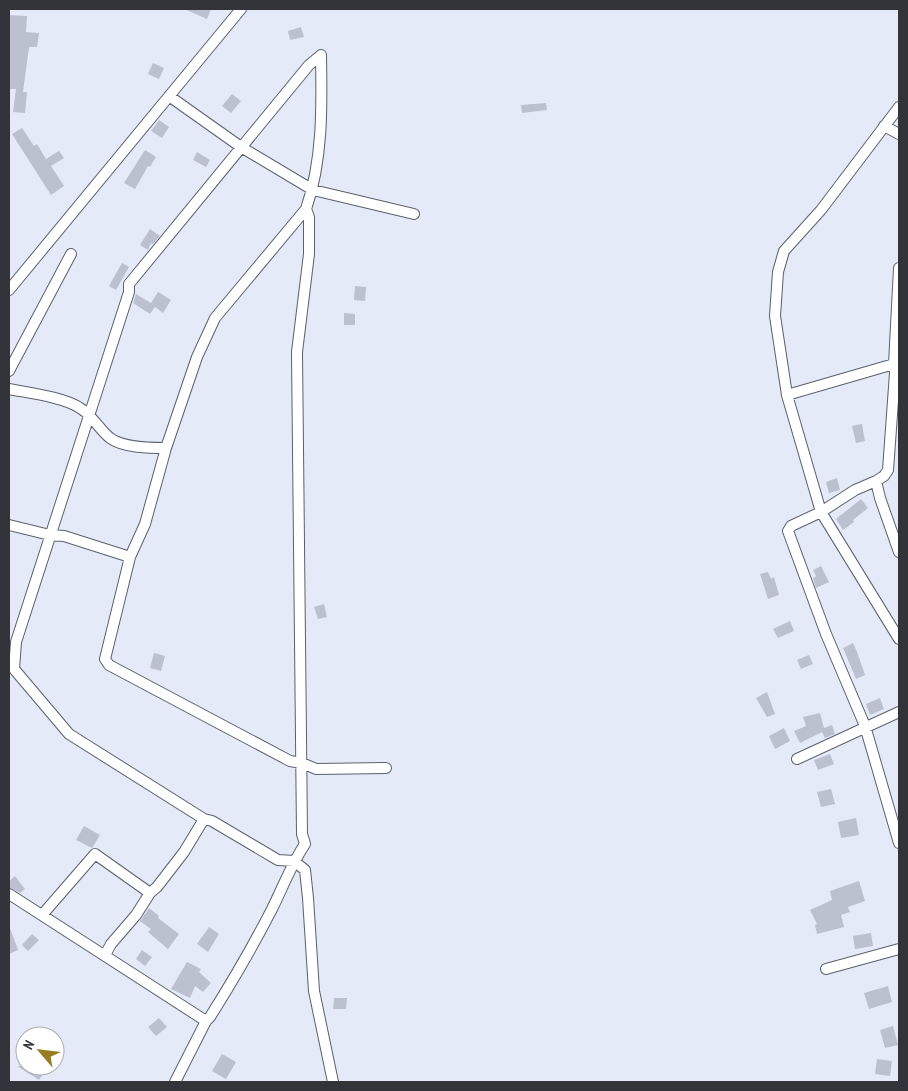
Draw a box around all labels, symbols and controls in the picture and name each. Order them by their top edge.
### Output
north arrow [15,1026,65,1076]
text: N [19,1037,38,1052]

